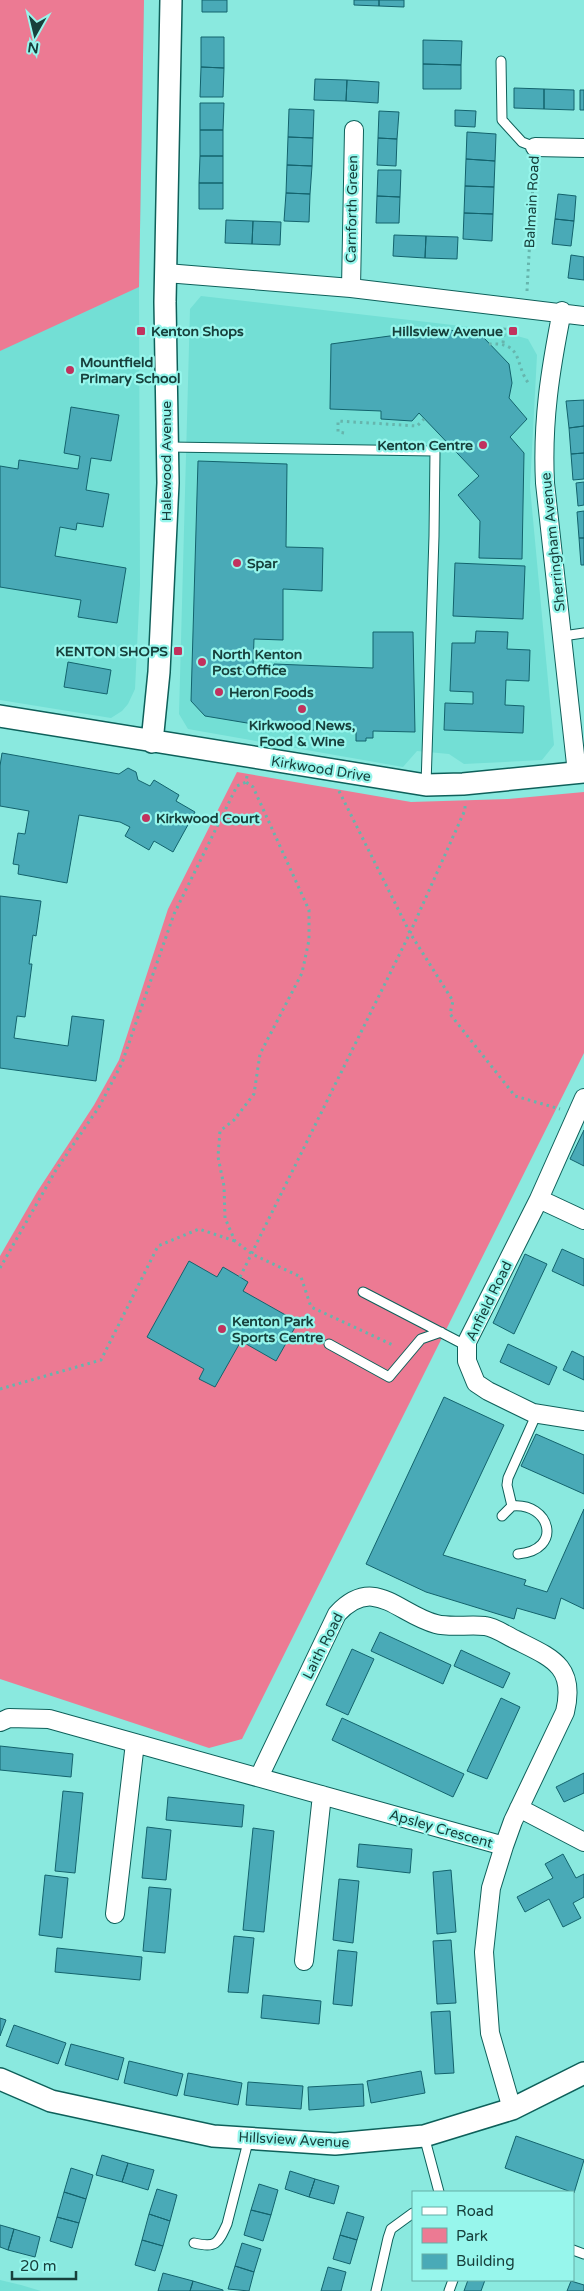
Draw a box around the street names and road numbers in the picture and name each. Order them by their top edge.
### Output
street label: Carnforth Green [343,155,361,263]
street label: Balmain Road [521,155,543,249]
street label: Halewood Avenue [158,401,175,521]
street label: Sherringham Avenue [537,472,569,612]
street label: Kirkwood Drive [270,753,372,785]
street label: Anfield Road [462,1258,516,1344]
street label: Laith Road [299,1610,347,1682]
street label: Apsley Crescent [387,1806,495,1852]
street label: Hillsview Avenue [238,2129,350,2151]

